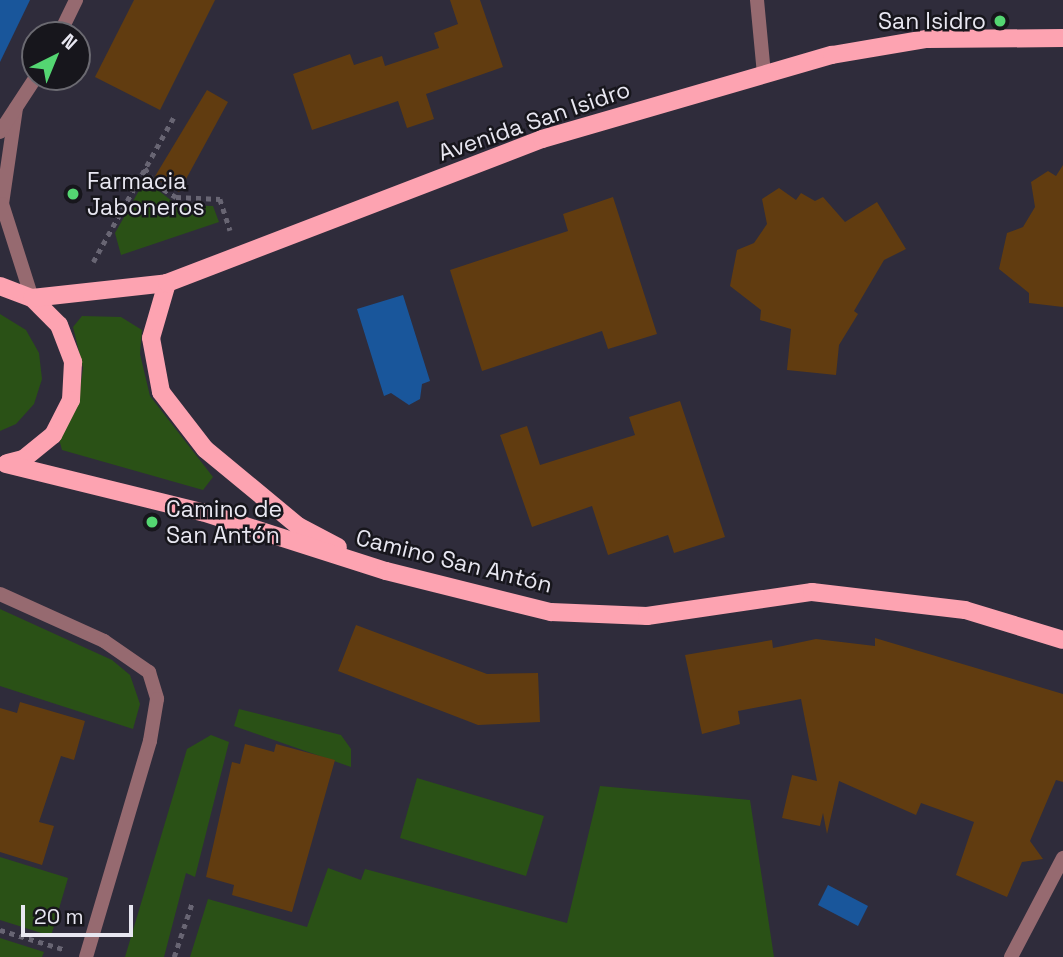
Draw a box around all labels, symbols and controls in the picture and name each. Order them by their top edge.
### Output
place label: San Isidro [878,7,986,35]
marker: San Isidro [992,13,1008,29]
north arrow [21,21,91,91]
text: N [56,28,82,55]
street label: Avenida San Isidro [434,75,634,167]
place label: Farmacia Jaboneros [87,167,205,221]
marker: Farmacia Jaboneros [65,186,81,202]
place label: Camino de San Antón [166,495,282,549]
marker: Camino de San Antón [144,514,160,530]
street label: Camino San Antón [353,523,555,599]
scale bar [24,890,136,934]
text: 20 m [34,903,84,930]

